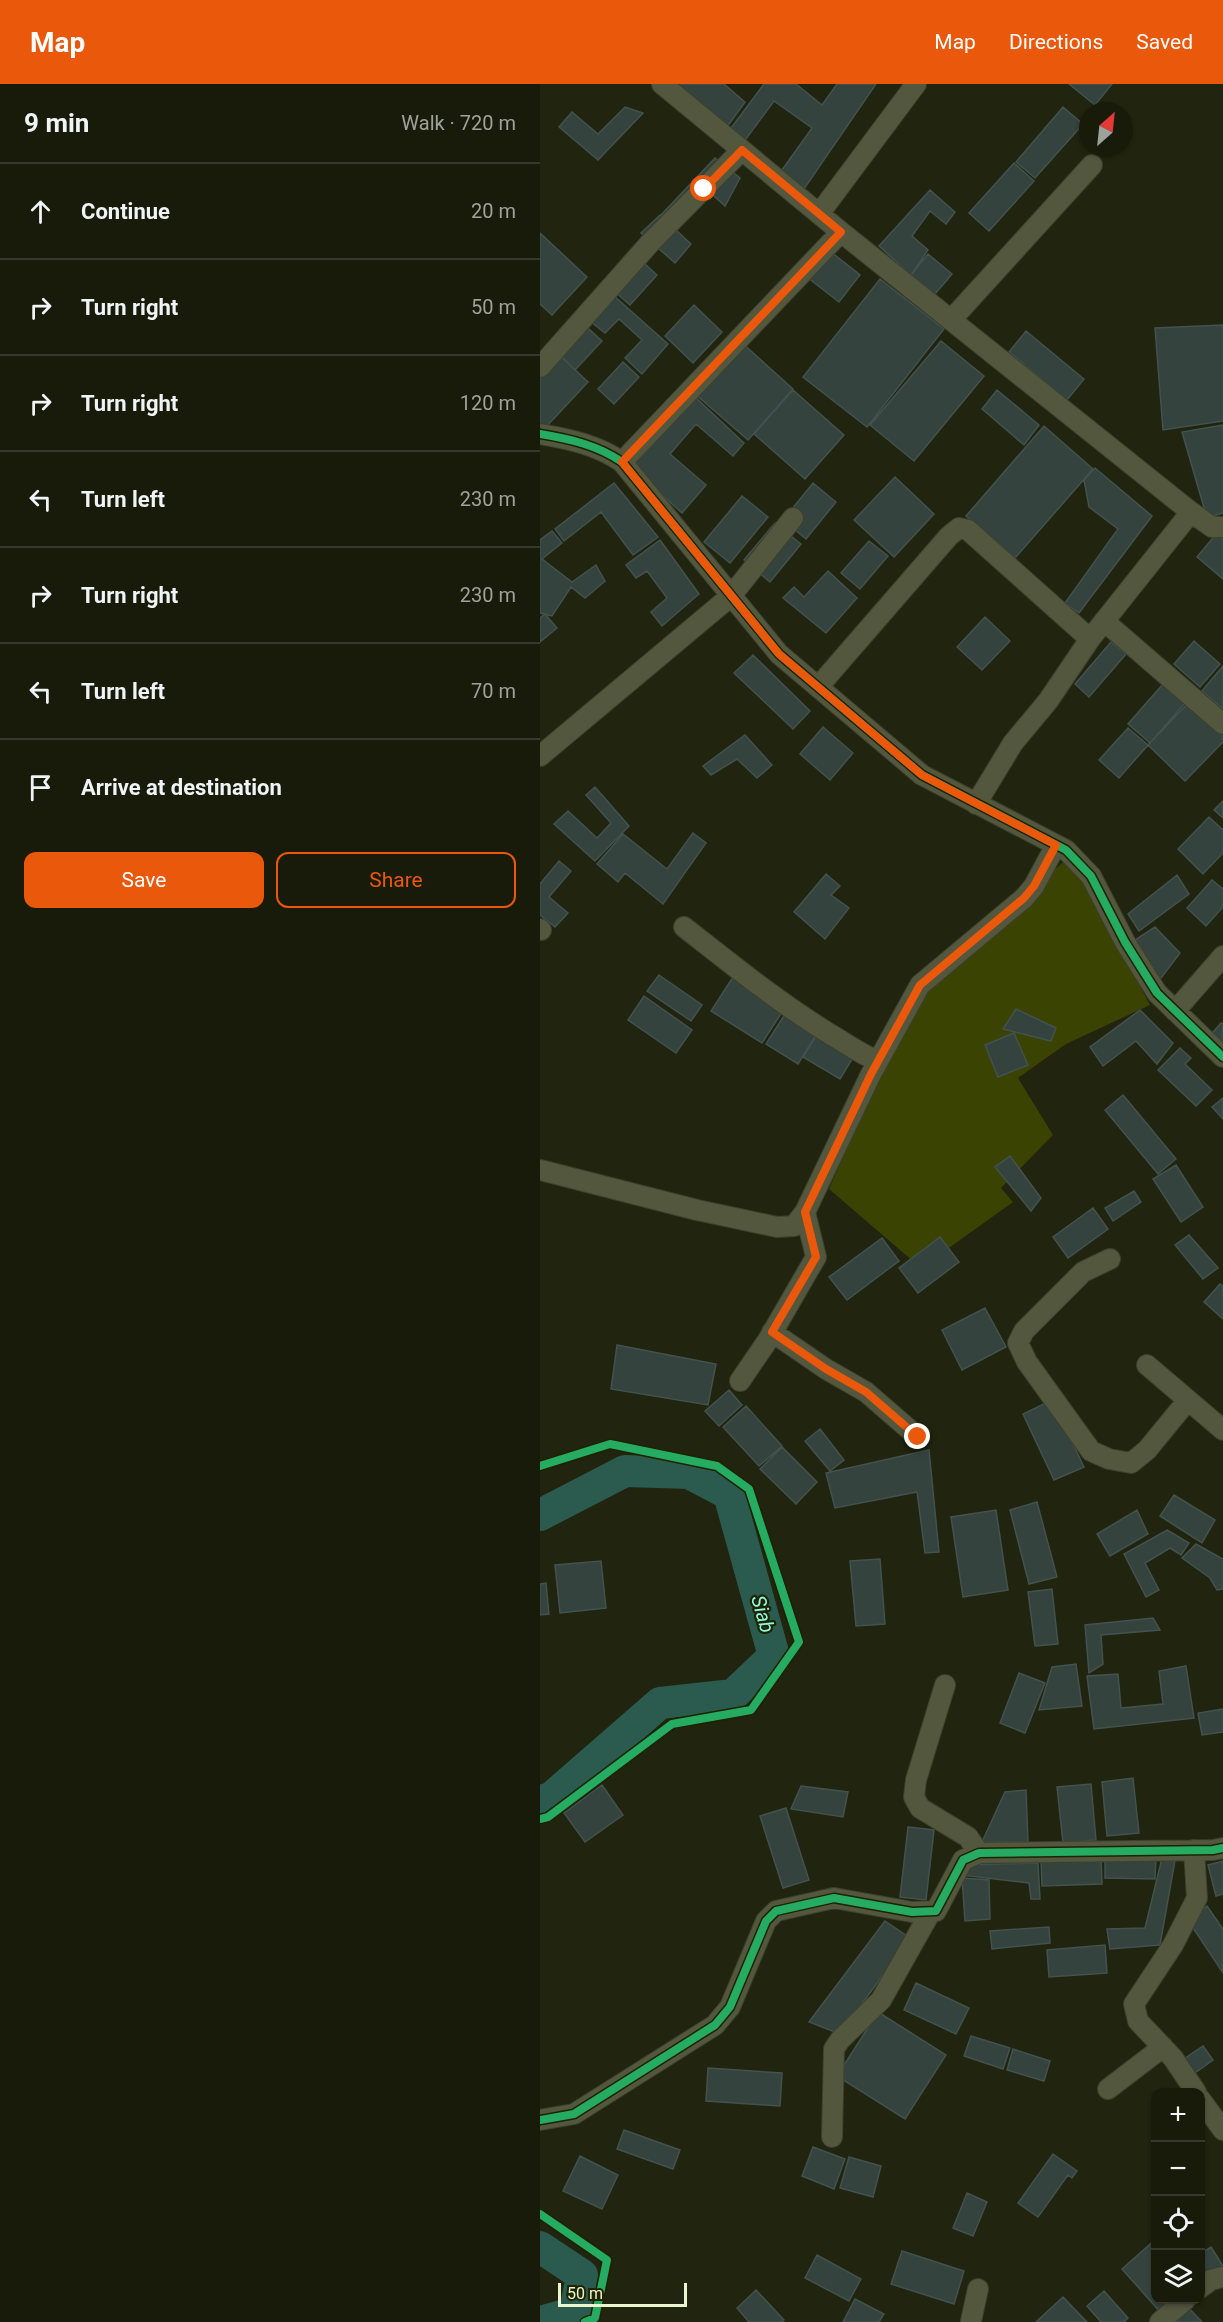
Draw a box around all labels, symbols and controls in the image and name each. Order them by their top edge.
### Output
text: Map [30,26,85,59]
text: Map [934,30,976,54]
text: Directions [1009,30,1103,54]
text: Saved [1136,30,1193,54]
north arrow [1079,102,1133,156]
text: 9 min [24,108,89,138]
text: Walk · 720 m [401,111,516,135]
route start [690,175,716,201]
icon: ahead [24,195,57,228]
text: Continue [81,199,170,224]
text: 20 m [471,199,516,223]
icon: right [24,291,57,324]
text: Turn right [81,295,178,320]
text: 50 m [471,295,516,319]
icon: right [24,387,57,420]
text: Turn right [81,391,178,416]
text: 120 m [460,391,516,415]
icon: left [24,483,57,516]
text: Turn left [81,487,165,512]
text: 230 m [460,487,516,511]
icon: right [24,579,57,612]
text: Turn right [81,583,178,608]
text: 230 m [460,583,516,607]
icon: left [24,675,57,708]
text: Turn left [81,679,165,704]
text: 70 m [471,679,516,703]
icon: arrive [24,771,57,804]
text: Arrive at destination [81,775,282,800]
button: Save [24,852,264,908]
button: Share [276,852,516,908]
route end [904,1423,930,1449]
water label: Siab [746,1593,780,1636]
map controls [1151,2088,1205,2304]
button: + [1151,2088,1205,2142]
button: − [1151,2142,1205,2196]
button: locate [1151,2196,1205,2250]
button: layers [1151,2250,1205,2304]
scale bar [558,2280,687,2308]
text: 50 m [567,2284,603,2303]

